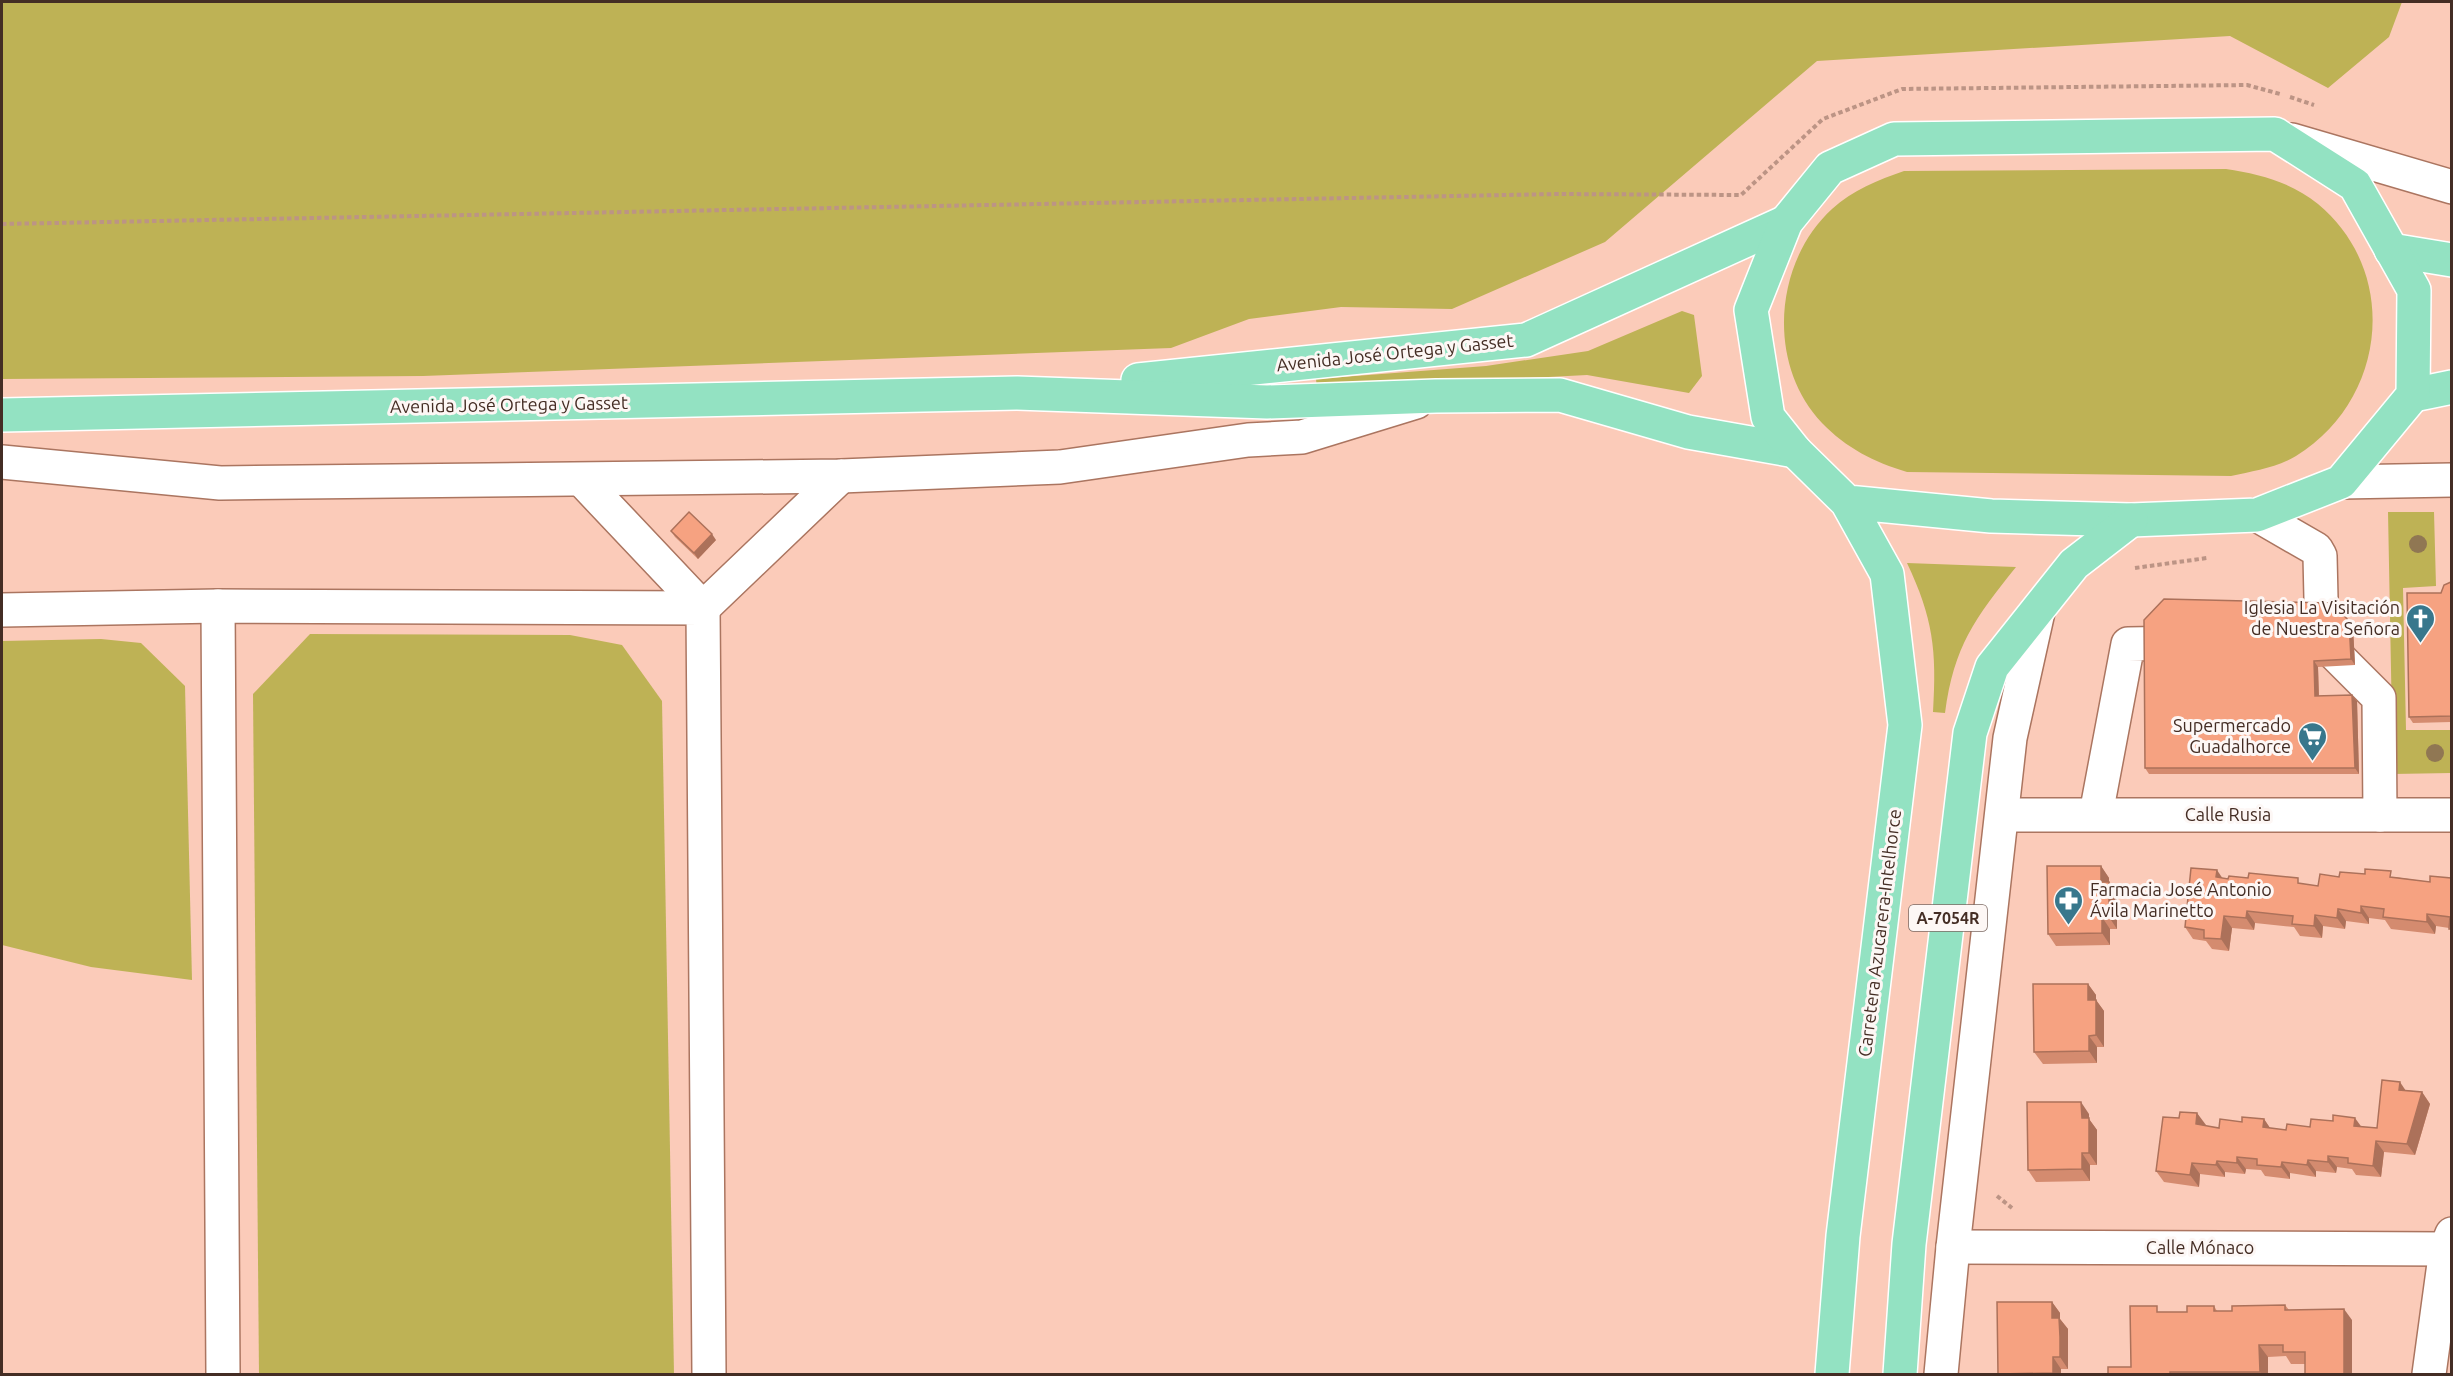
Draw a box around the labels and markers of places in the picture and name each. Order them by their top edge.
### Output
place label: Iglesia La Visitación de Nuestra Señora [2244,597,2400,638]
church icon: Iglesia La Visitación de Nuestra Señora [2405,602,2437,644]
place label: Supermercado Guadalhorce [2173,715,2291,756]
supermarket icon: Supermercado Guadalhorce [2296,720,2328,762]
place label: Farmacia José Antonio Ávila Marinetto [2090,879,2272,920]
pharmacy icon: Farmacia José Antonio Ávila Marinetto [2053,884,2085,926]

